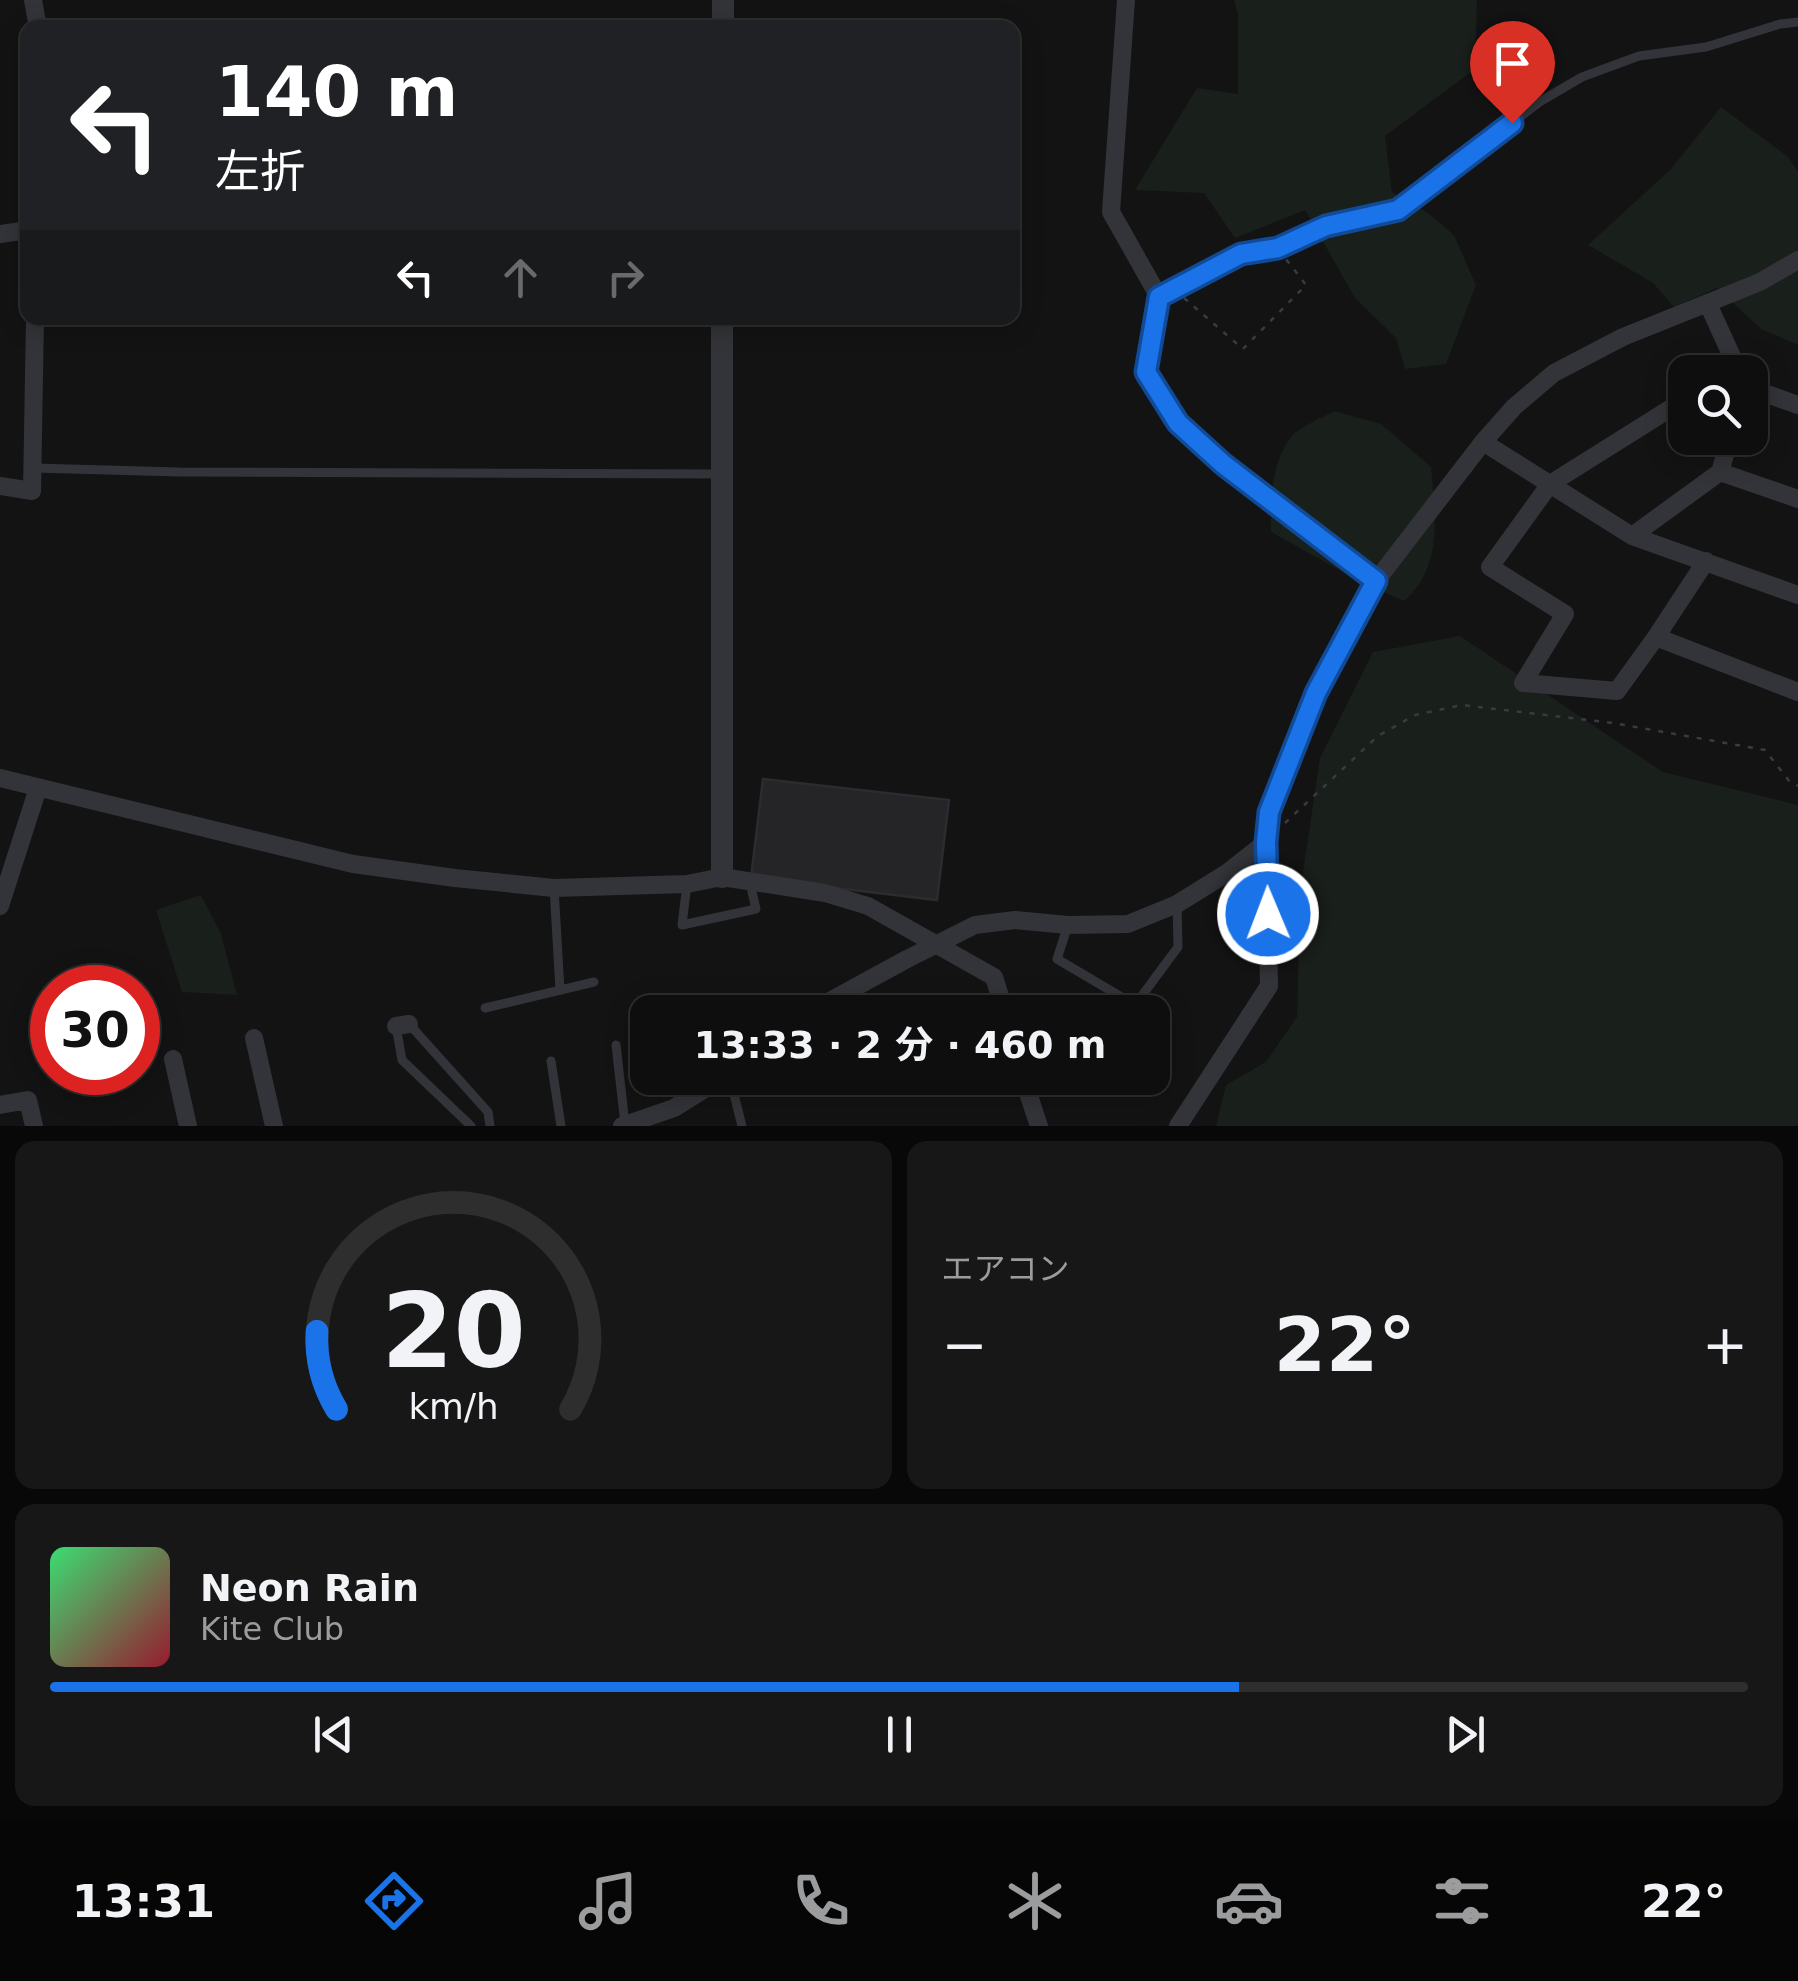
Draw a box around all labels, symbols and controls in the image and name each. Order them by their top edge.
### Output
pin [1470,21,1555,124]
icon: arrive [1485,36,1540,91]
text: 140 m [215,51,458,133]
icon: left [50,60,180,190]
text: 左折 [215,145,305,198]
icon: left [388,250,443,305]
icon: ahead [493,250,548,305]
icon: right [598,250,653,305]
map controls [1668,355,1768,455]
button: search [1668,355,1768,455]
position arrow [1216,862,1320,966]
speed limit sign: 30 [30,965,160,1095]
text: 13:33 · 2 分 · 460 m [694,1023,1106,1067]
text: エアコン [942,1250,1070,1288]
text: 20 [381,1270,526,1392]
text: 22° [1274,1301,1416,1389]
text: − [942,1313,988,1377]
text: + [1702,1313,1748,1377]
text: km/h [408,1386,498,1427]
text: Neon Rain [200,1566,419,1610]
text: Kite Club [200,1610,344,1648]
icon: previous [306,1707,361,1762]
icon: pause [872,1707,927,1762]
icon: next [1438,1707,1493,1762]
icon: directions [359,1866,429,1936]
icon: music [573,1866,643,1936]
icon: phone [786,1866,856,1936]
icon: climate [1000,1866,1070,1936]
icon: car [1214,1866,1284,1936]
icon: filters [1427,1866,1497,1936]
text: 13:31 [72,1875,215,1928]
text: 22° [1641,1875,1726,1928]

